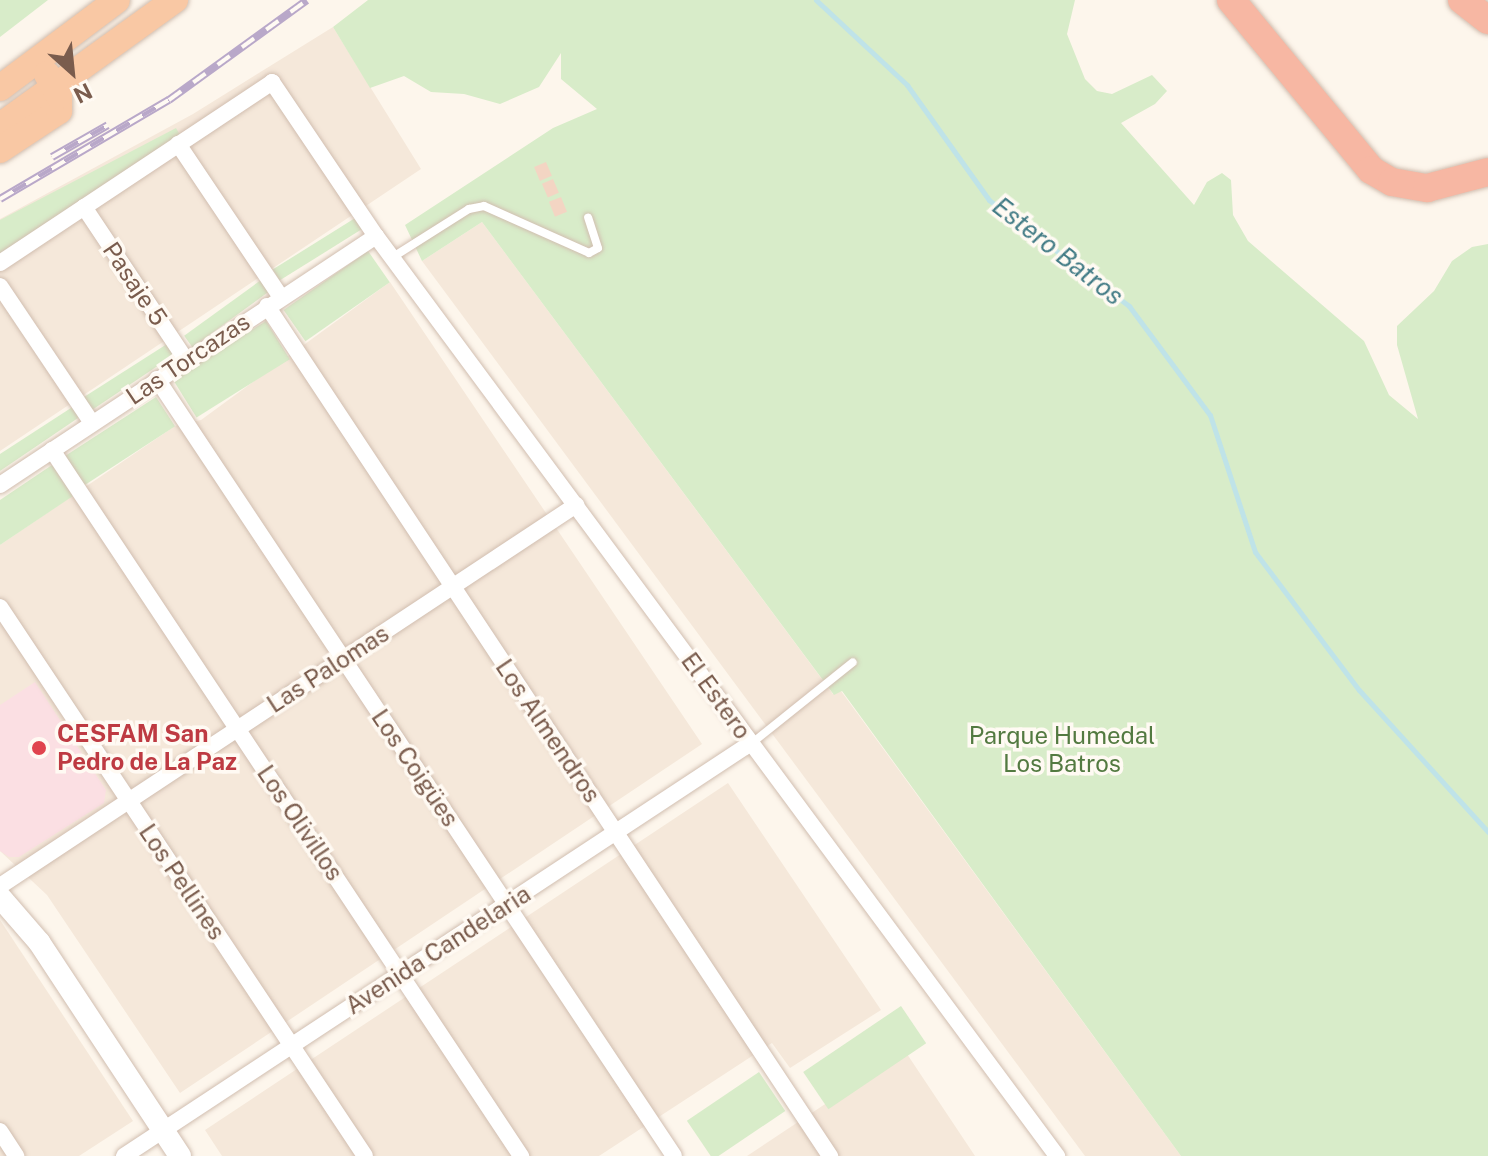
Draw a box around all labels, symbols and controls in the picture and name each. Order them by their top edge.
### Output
north arrow [32,32,112,112]
text: N [69,78,96,109]
water label: Estero Batros [986,190,1130,312]
street label: Pasaje 5 [97,237,173,331]
street label: Las Torcazas [121,307,255,411]
street label: Las Palomas [262,619,394,719]
street label: El Estero [675,647,757,745]
street label: Los Almendros [489,654,607,808]
street label: Los Coigües [365,704,465,832]
place label: CESFAM San Pedro de La Paz [57,720,237,776]
park label: Parque Humedal Los Batros [969,722,1155,778]
marker: CESFAM San Pedro de La Paz [28,737,50,759]
street label: Los Olivillos [251,760,349,886]
street label: Los Pellines [133,819,231,945]
street label: Avenida Candelaria [340,879,536,1021]

